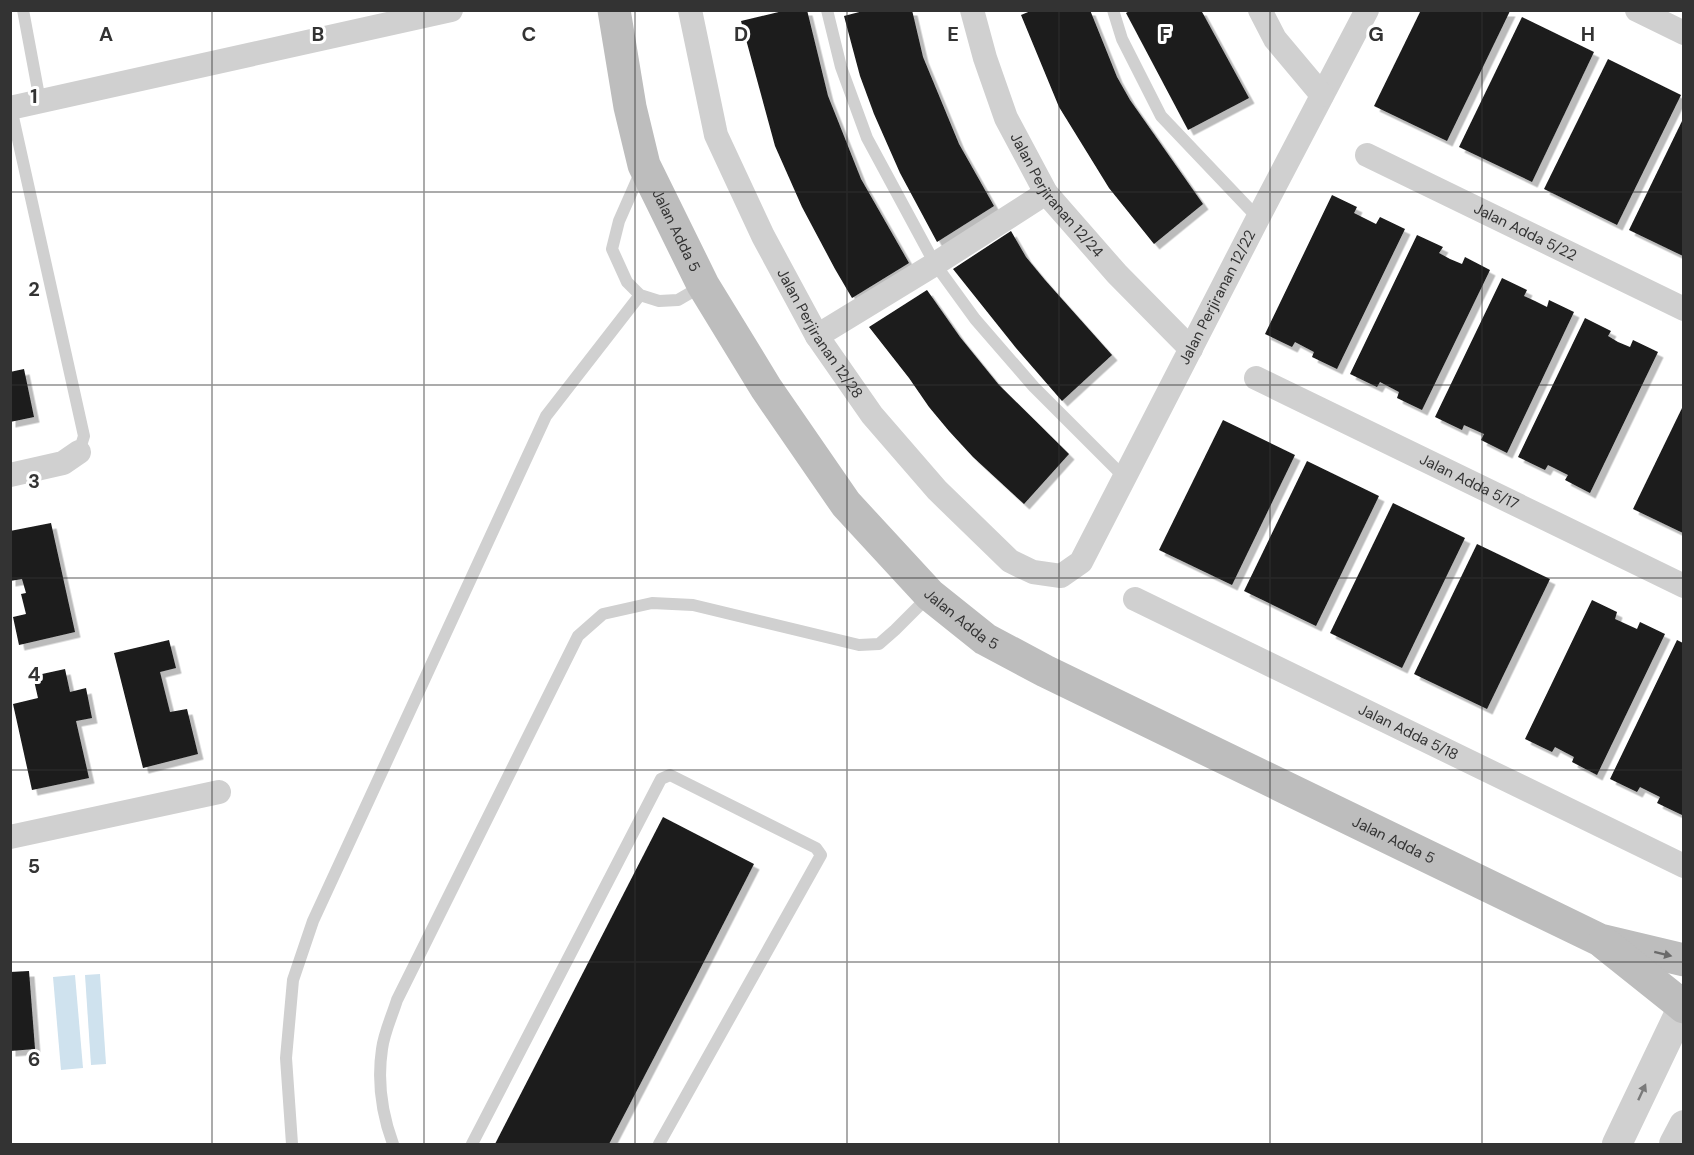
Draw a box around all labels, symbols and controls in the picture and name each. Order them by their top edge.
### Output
text: A [99,21,113,47]
text: B [312,21,324,47]
text: C [522,21,536,47]
text: D [734,21,748,47]
text: E [947,21,959,47]
text: F [1159,21,1171,47]
text: G [1368,21,1384,47]
text: H [1581,21,1595,47]
text: 1 [30,83,38,109]
street label: Jalan Perjiranan 12/24 [1006,129,1108,262]
street label: Jalan Adda 5 [647,186,705,275]
street label: Jalan Adda 5/22 [1470,198,1580,265]
street label: Jalan Perjiranan 12/22 [1174,226,1260,368]
street label: Jalan Perjiranan 12/28 [772,265,867,402]
text: 2 [28,276,40,302]
street label: Jalan Adda 5/17 [1416,449,1522,514]
text: 3 [28,468,40,494]
street label: Jalan Adda 5 [919,585,1002,654]
text: 4 [28,661,41,687]
street label: Jalan Adda 5/18 [1355,699,1462,765]
street label: Jalan Adda 5 [1349,811,1438,868]
text: 5 [28,853,40,879]
one-way arrow [1653,949,1672,959]
text: 6 [28,1046,40,1072]
one-way arrow [1637,1083,1646,1100]

